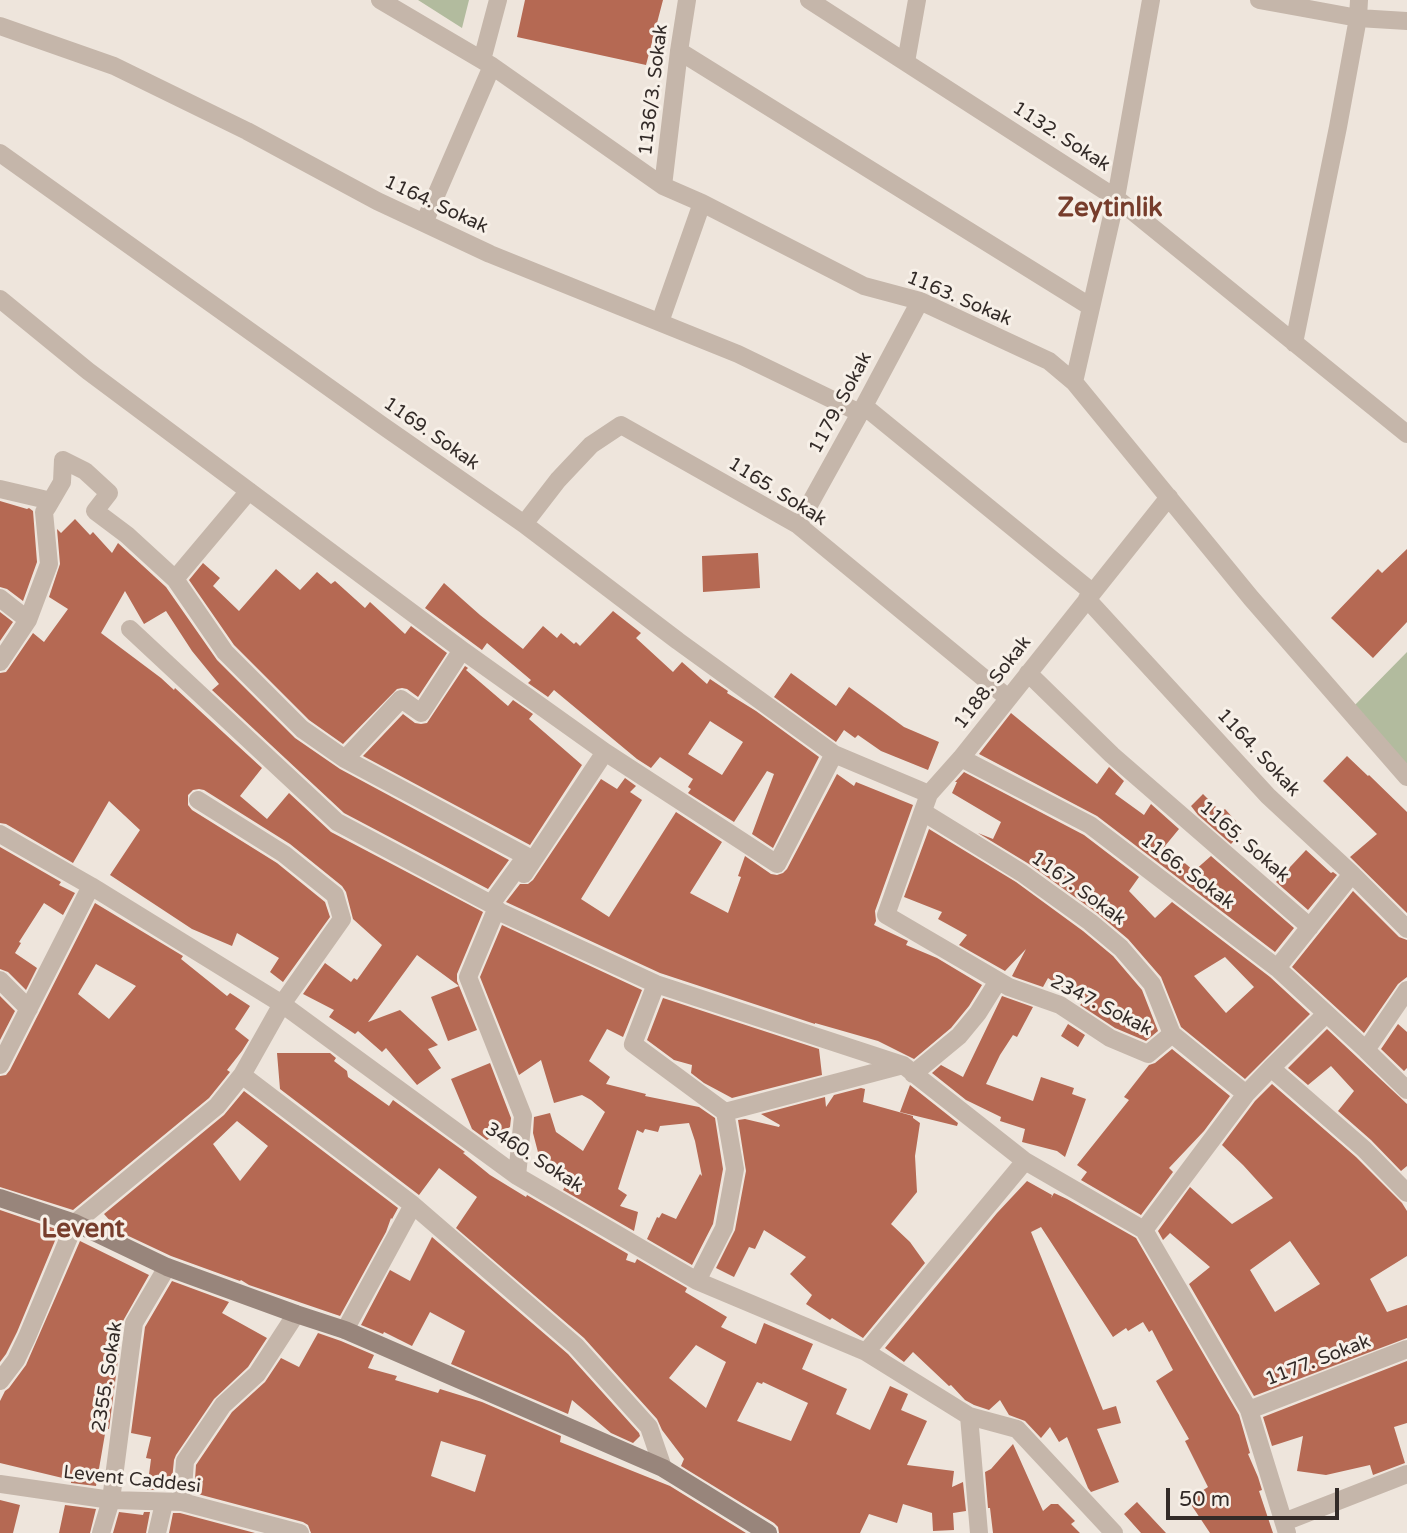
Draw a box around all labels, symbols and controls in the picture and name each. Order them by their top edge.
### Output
street label: 1136/3. Sokak [635,23,673,157]
street label: 1132. Sokak [1008,97,1114,177]
street label: 1164. Sokak [380,171,492,239]
district label: Zeytinlik [1057,193,1163,225]
street label: 1163. Sokak [903,267,1015,331]
street label: 1179. Sokak [805,348,877,458]
street label: 1169. Sokak [379,393,483,475]
street label: 1165. Sokak [724,453,830,531]
street label: 1188. Sokak [950,632,1036,734]
street label: 1164. Sokak [1211,704,1305,802]
street label: 1165. Sokak [1194,797,1294,887]
street label: 1166. Sokak [1135,829,1239,915]
street label: 1167. Sokak [1026,847,1130,931]
street label: 2347. Sokak [1046,971,1156,1041]
street label: 3460. Sokak [481,1118,587,1198]
district label: Levent [41,1214,125,1246]
street label: 2355. Sokak [88,1320,128,1434]
street label: 1177. Sokak [1262,1330,1374,1392]
street label: Levent Caddesi [62,1461,202,1499]
scale bar [1169,1474,1342,1518]
text: 50 m [1179,1487,1230,1512]

